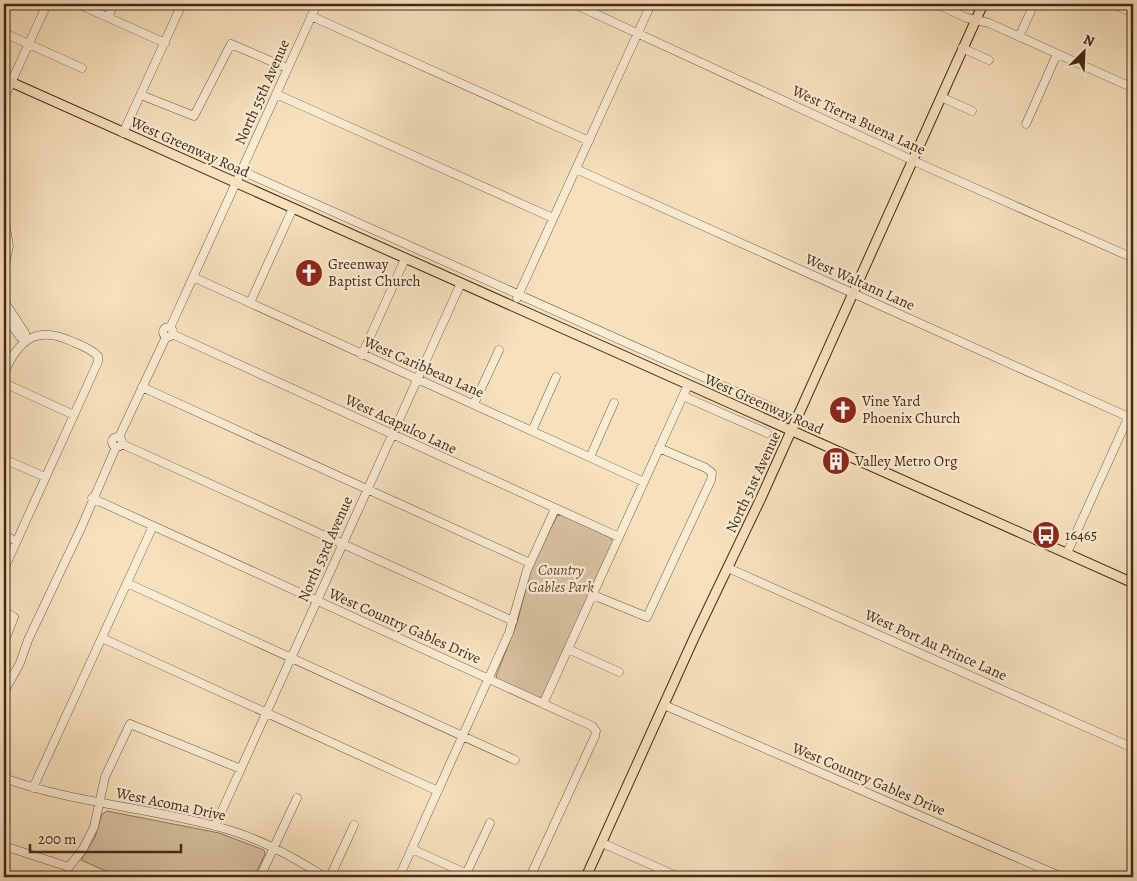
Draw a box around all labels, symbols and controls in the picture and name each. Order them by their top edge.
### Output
north arrow [1060,28,1110,78]
text: N [1081,30,1098,51]
street label: North 55th Avenue [230,36,294,148]
street label: West Tierra Buena Lane [788,80,929,160]
street label: West Greenway Road [126,111,253,183]
street label: West Waltann Lane [801,248,918,315]
place label: Greenway Baptist Church [328,254,420,291]
church icon: Greenway Baptist Church [294,258,324,288]
street label: West Caribbean Lane [360,331,487,403]
street label: West Greenway Road [700,368,827,440]
street label: West Acapulco Lane [341,389,460,459]
place label: Vine Yard Phoenix Church [861,391,961,428]
church icon: Vine Yard Phoenix Church [828,395,858,425]
street label: North 51st Avenue [721,428,785,536]
building icon: Valley Metro Org [821,446,851,476]
place label: Valley Metro Org [854,451,958,471]
street label: North 53rd Avenue [293,493,357,605]
bus stop icon: 16465 [1031,520,1061,550]
place label: 16465 [1065,525,1097,545]
park label: Country Gables Park [528,560,594,597]
street label: West Country Gables Drive [325,583,484,669]
street label: West Port Au Prince Lane [861,604,1010,685]
street label: West Country Gables Drive [788,737,949,820]
street label: West Acoma Drive [113,782,228,825]
scale bar [30,821,181,853]
text: 200 m [38,829,77,849]

